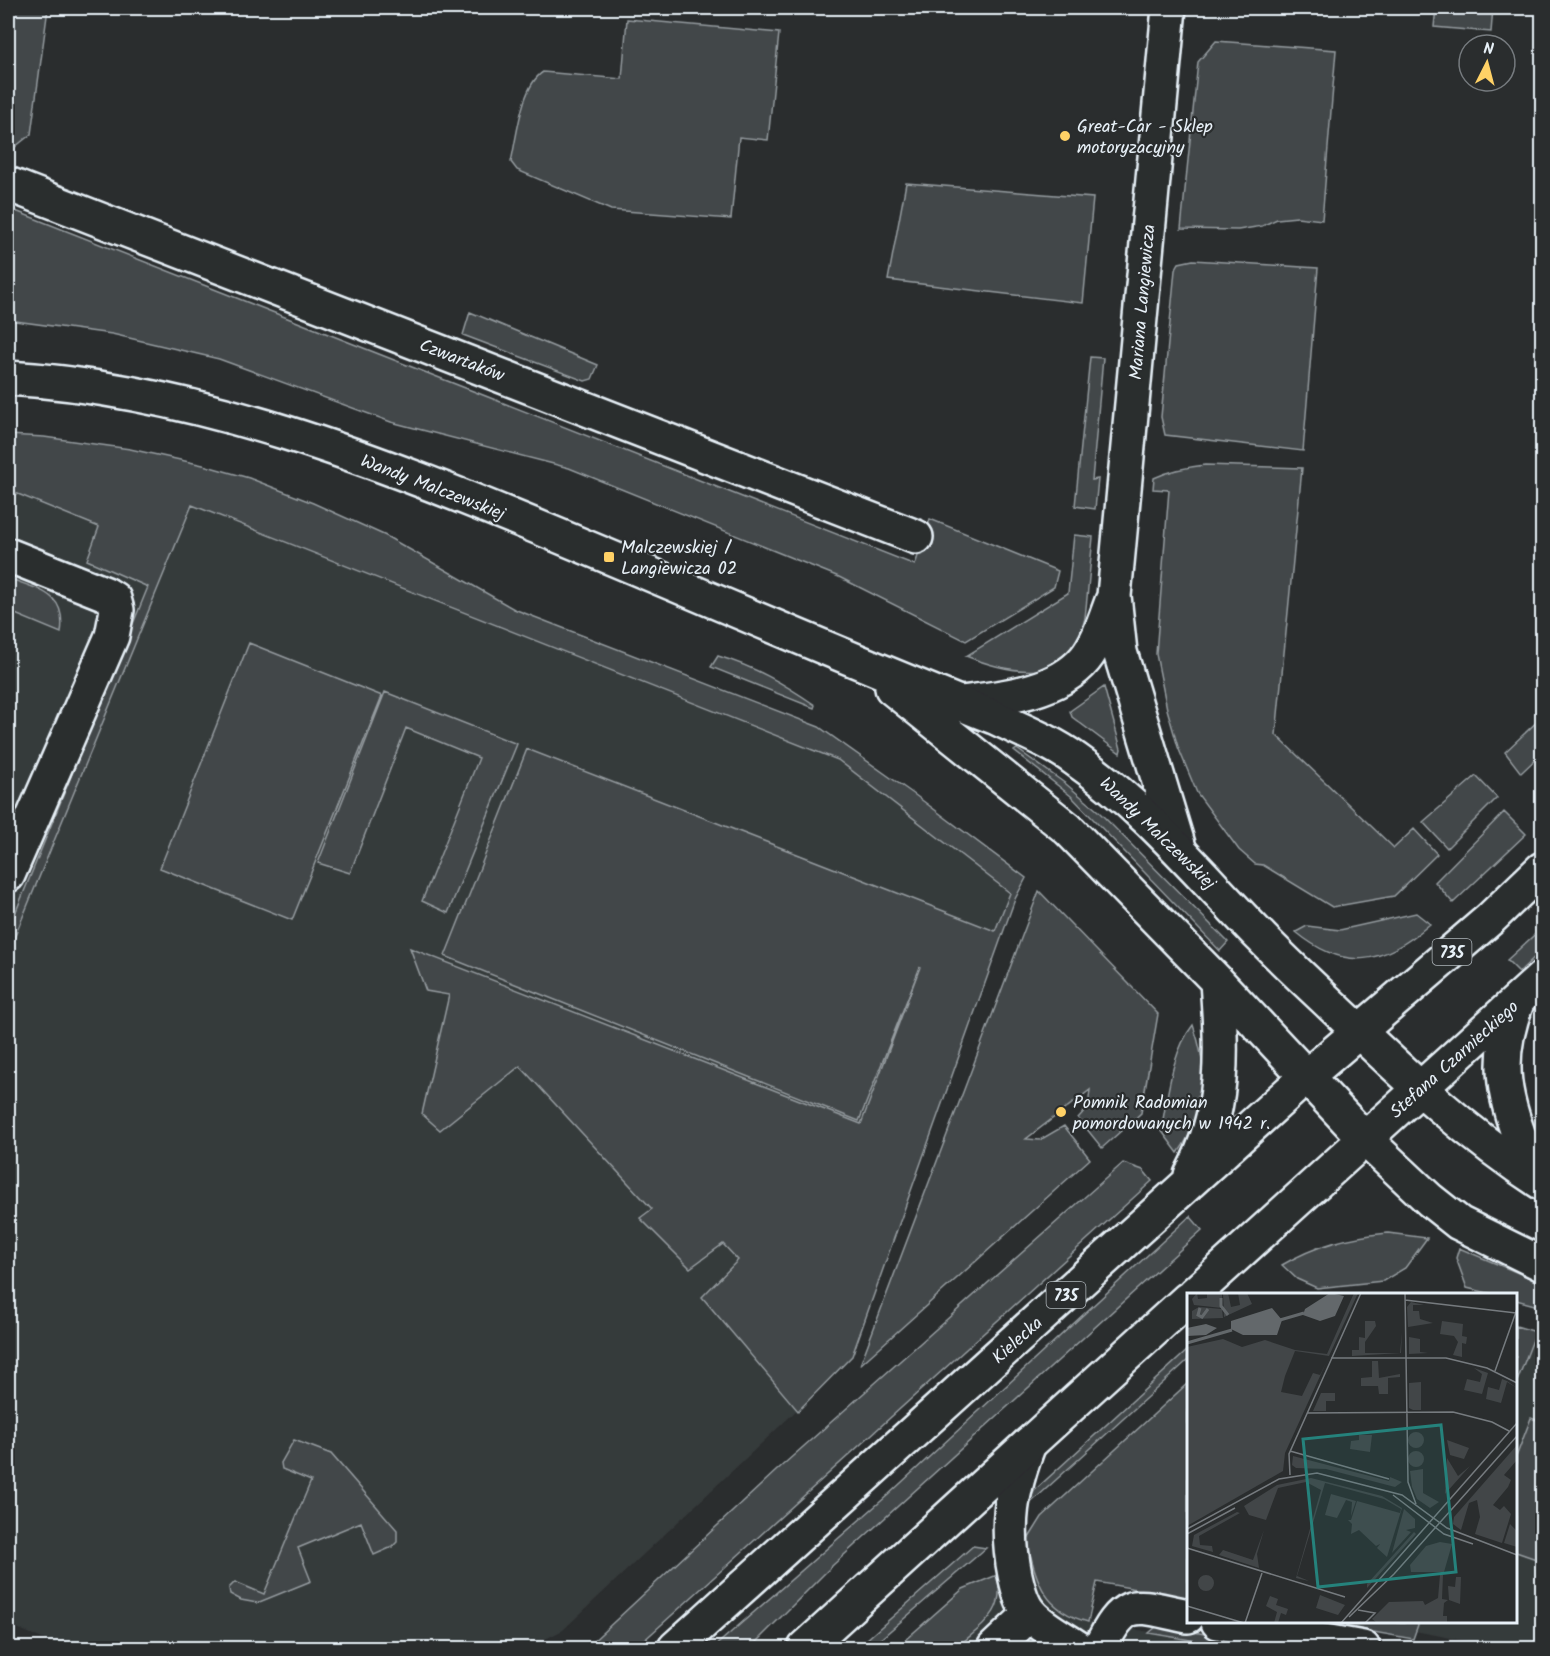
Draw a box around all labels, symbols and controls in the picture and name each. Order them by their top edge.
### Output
north arrow [1457,33,1517,93]
text: N [1482,37,1495,63]
place label: Great-Car - Sklep motoryzacyjny [1077,113,1213,163]
marker: Great-Car - Sklep motoryzacyjny [1058,129,1072,143]
street label: Mariana Langiewicza [1122,223,1165,381]
street label: Czwartaków [415,332,509,391]
street label: Wandy Malczewskiej [356,447,510,530]
place label: Malczewskiej / Langiewicza 02 [621,534,737,584]
marker: Malczewskiej / Langiewicza 02 [602,550,616,564]
street label: Wandy Malczewskiej [1092,770,1223,899]
road number: 735 [1432,939,1472,965]
street label: Stefana Czarnieckiego [1384,994,1526,1126]
place label: Pomnik Radomian pomordowanych w 1942 r. [1072,1089,1270,1139]
marker: Pomnik Radomian pomordowanych w 1942 r. [1054,1105,1068,1119]
road number: 735 [1046,1282,1086,1308]
inset map [1187,1293,1517,1623]
street label: Kielecka [986,1310,1050,1372]

